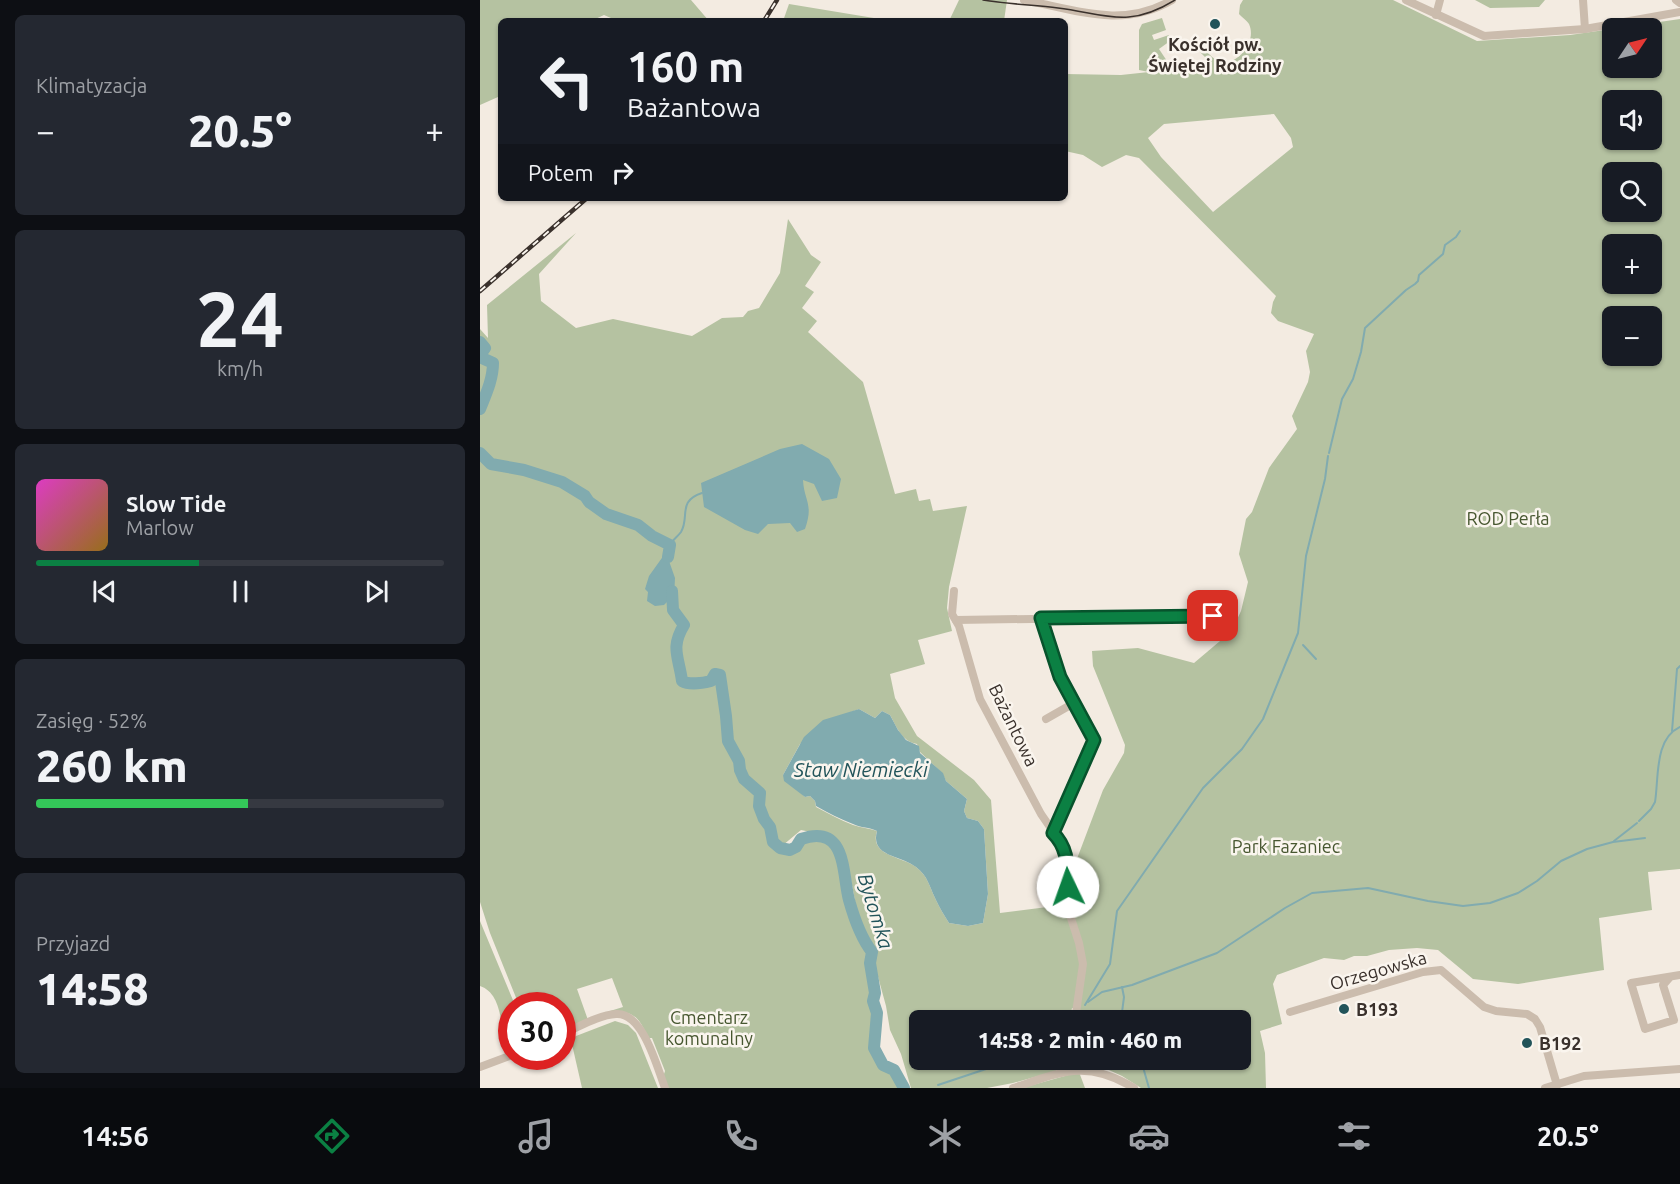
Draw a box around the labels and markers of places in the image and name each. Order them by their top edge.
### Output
marker: Kościół pw. Świętej Rodziny [1208,17,1222,31]
place label: Kościół pw. Świętej Rodziny [1148,34,1282,76]
pin [1187,590,1238,641]
place label: B193 [1356,999,1398,1019]
marker: B193 [1337,1002,1351,1016]
place label: B192 [1539,1033,1581,1053]
marker: B192 [1520,1036,1534,1050]

